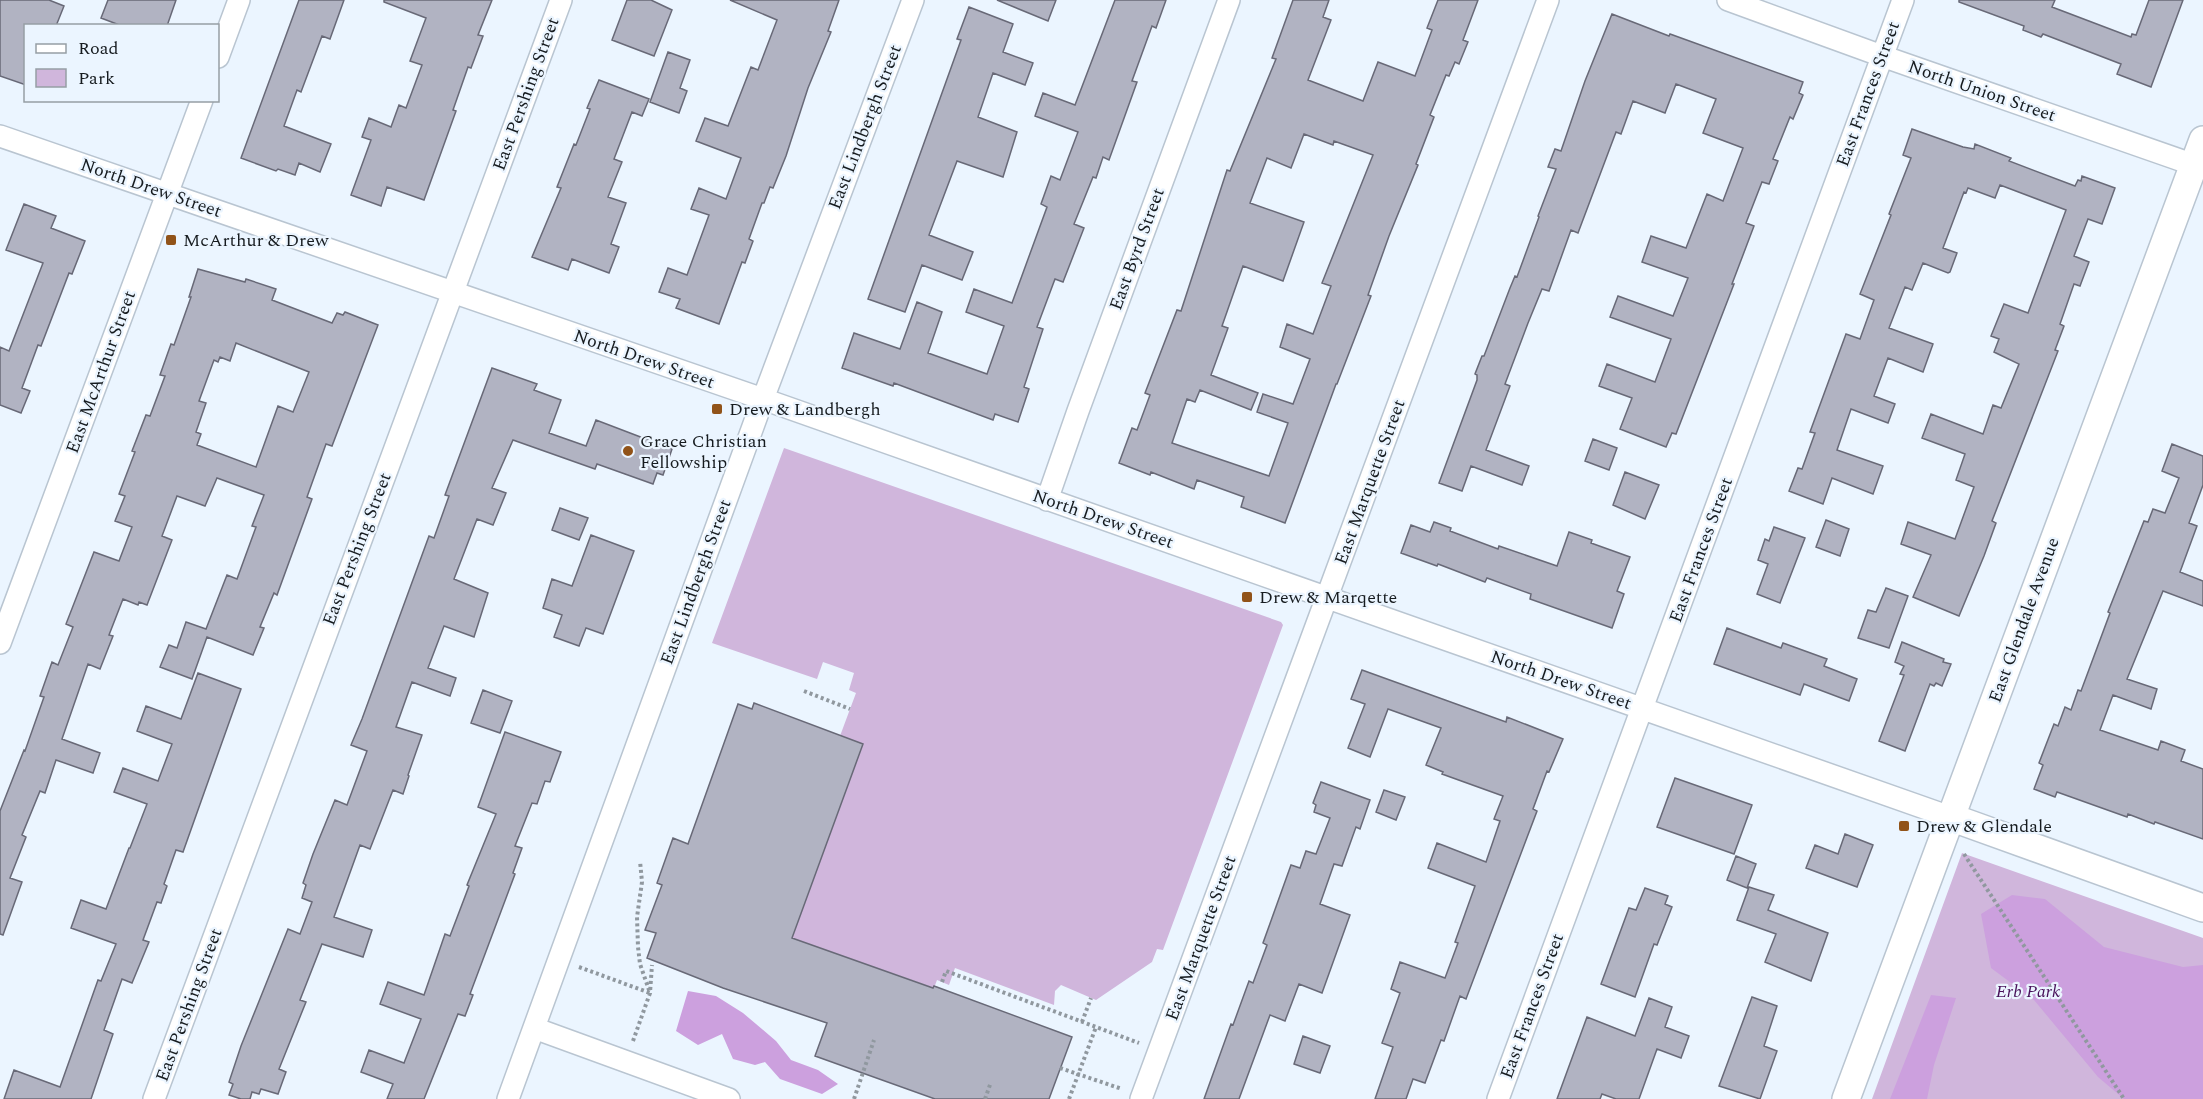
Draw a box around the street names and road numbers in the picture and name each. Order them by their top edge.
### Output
street label: East Pershing Street [486,13,566,175]
street label: East Frances Street [1829,18,1907,170]
street label: East Lindbergh Street [821,41,909,213]
street label: North Union Street [1904,53,2060,129]
street label: North Drew Street [77,151,225,225]
street label: East Byrd Street [1102,184,1172,314]
street label: East McArthur Street [59,287,143,457]
street label: North Drew Street [570,322,718,396]
street label: East Marquette Street [1328,396,1412,568]
street label: East Pershing Street [315,469,399,629]
street label: East Frances Street [1662,474,1740,626]
street label: North Drew Street [1029,482,1177,556]
street label: East Lindbergh Street [653,495,739,669]
street label: East Glendale Avenue [1982,534,2066,706]
street label: North Drew Street [1487,643,1635,717]
street label: East Marquette Street [1159,852,1243,1024]
street label: East Pershing Street [149,924,229,1086]
street label: East Frances Street [1493,930,1571,1082]

